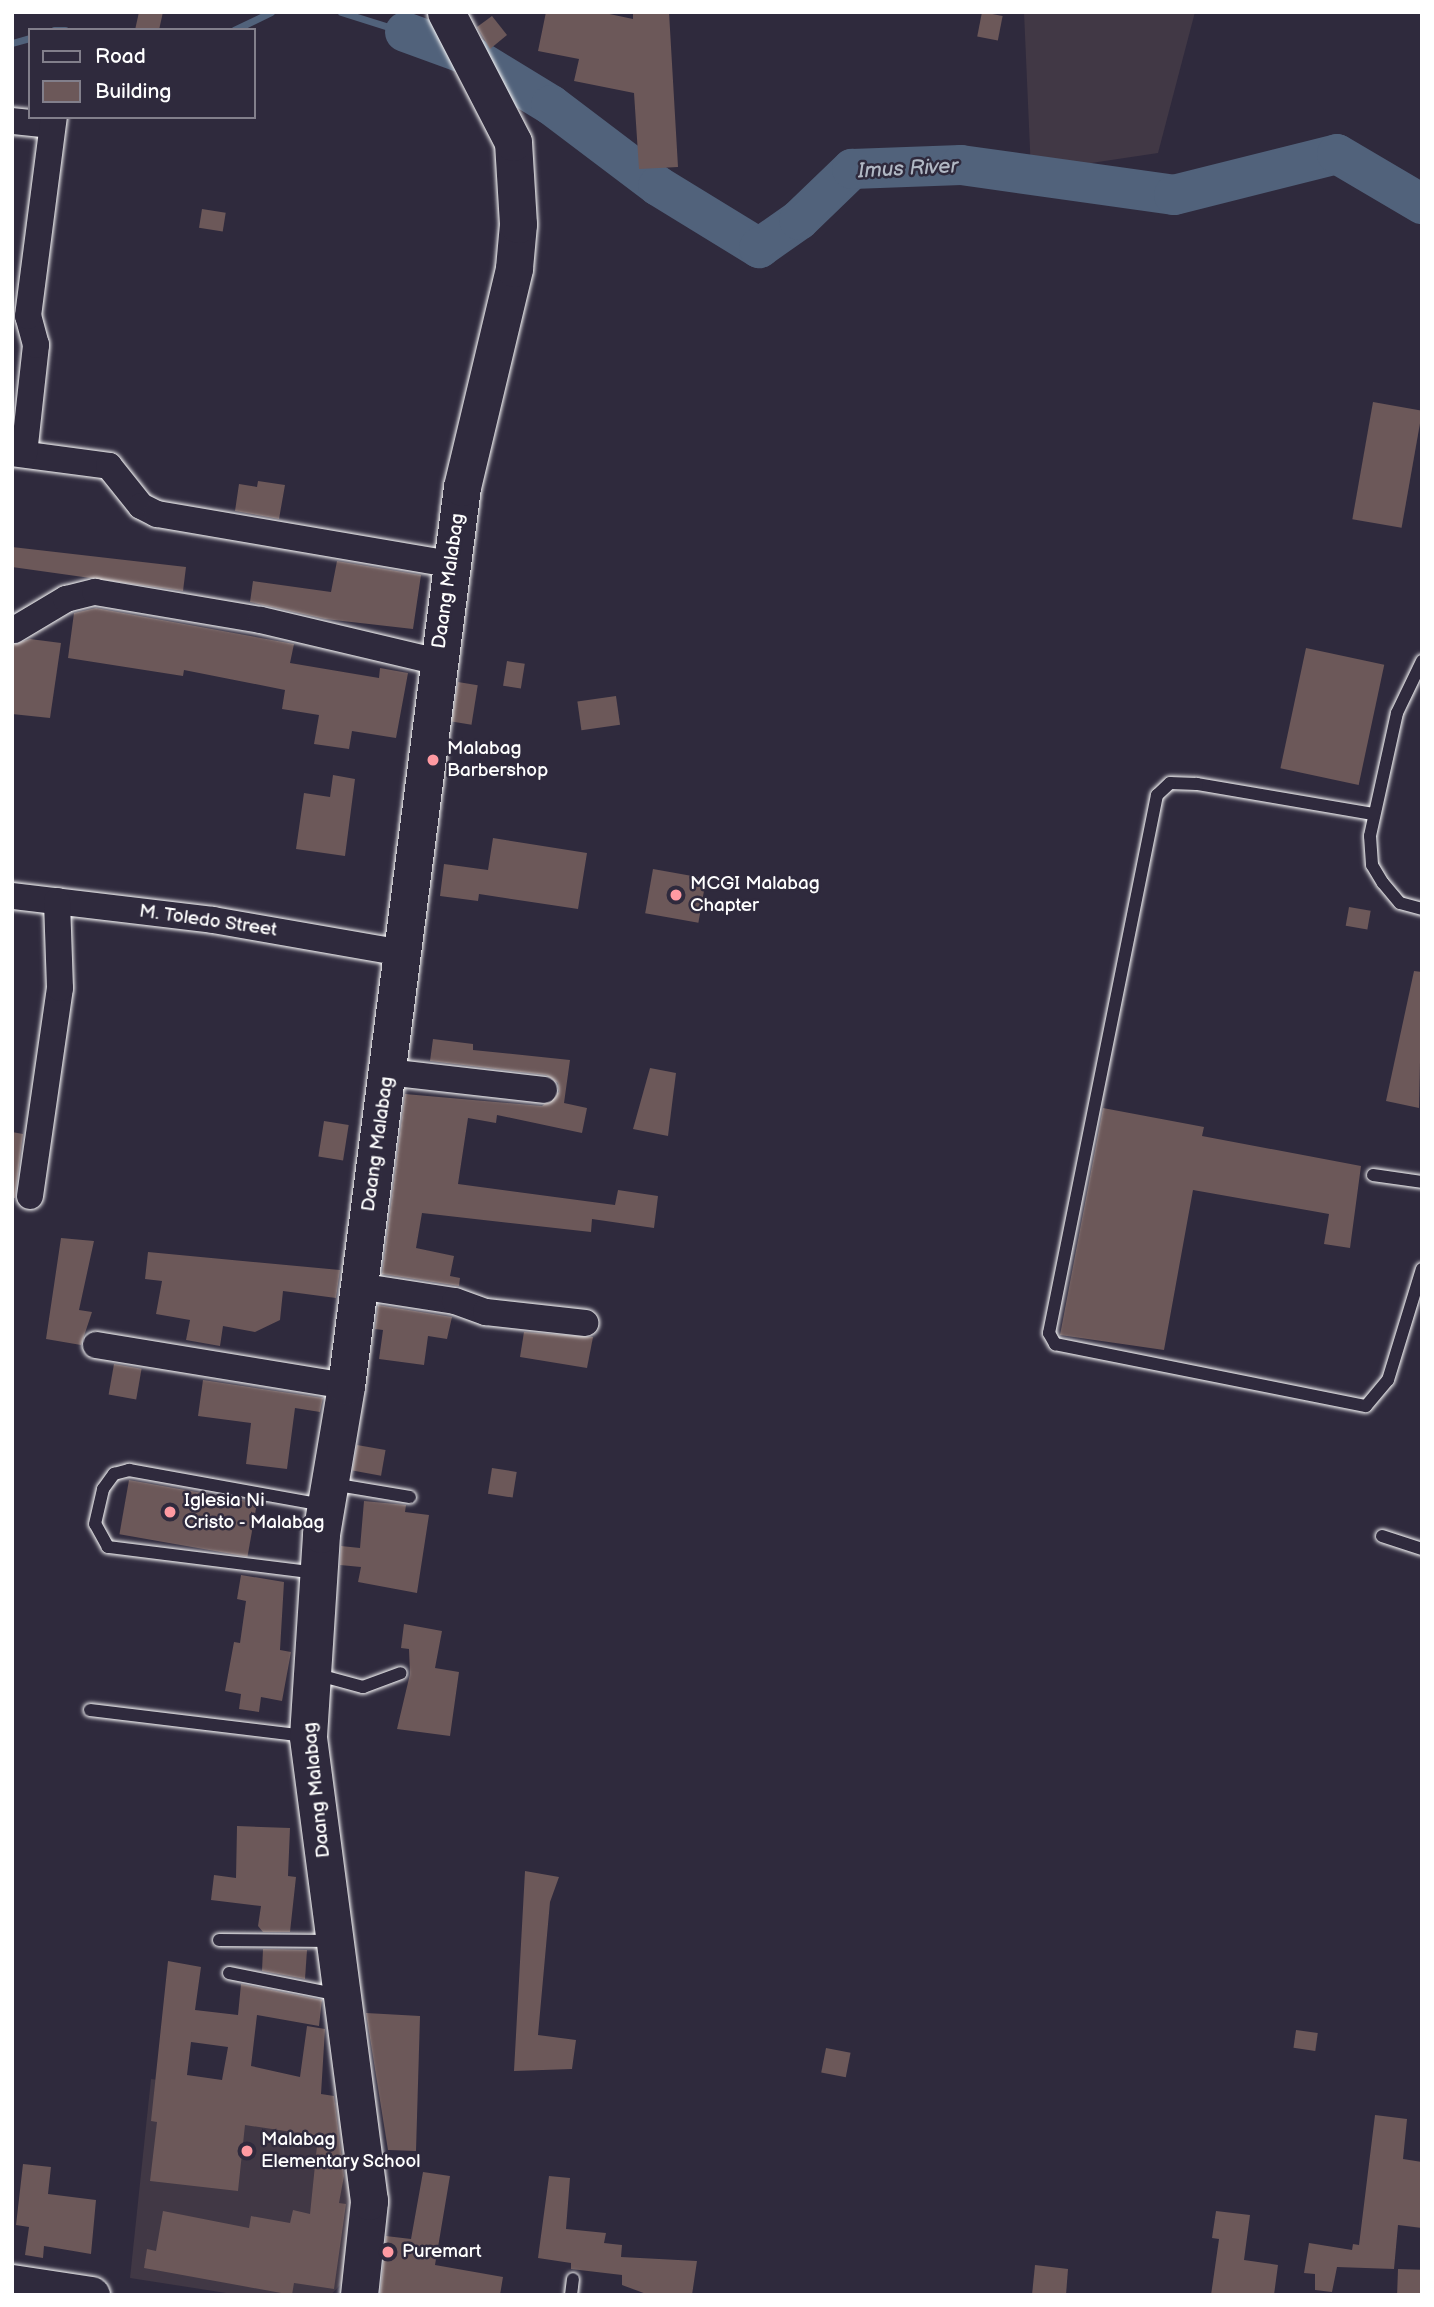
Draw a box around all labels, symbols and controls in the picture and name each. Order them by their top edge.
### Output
legend [28,28,256,119]
text: Road [95,44,146,69]
text: Building [95,79,171,104]
water label: Imus River [857,154,959,184]
street label: Daang Malabag [428,512,470,650]
place label: Malabag Barbershop [447,738,548,782]
marker: Malabag Barbershop [425,752,441,768]
place label: MCGI Malabag Chapter [690,873,820,917]
marker: MCGI Malabag Chapter [668,887,684,903]
street label: M. Toledo Street [137,900,279,942]
street label: Daang Malabag [357,1075,399,1213]
place label: Iglesia Ni Cristo - Malabag [184,1490,326,1534]
marker: Iglesia Ni Cristo - Malabag [162,1504,178,1520]
street label: Daang Malabag [299,1721,335,1859]
place label: Malabag Elementary School [261,2129,422,2173]
marker: Malabag Elementary School [239,2143,255,2159]
place label: Puremart [402,2241,482,2263]
marker: Puremart [380,2244,396,2260]

